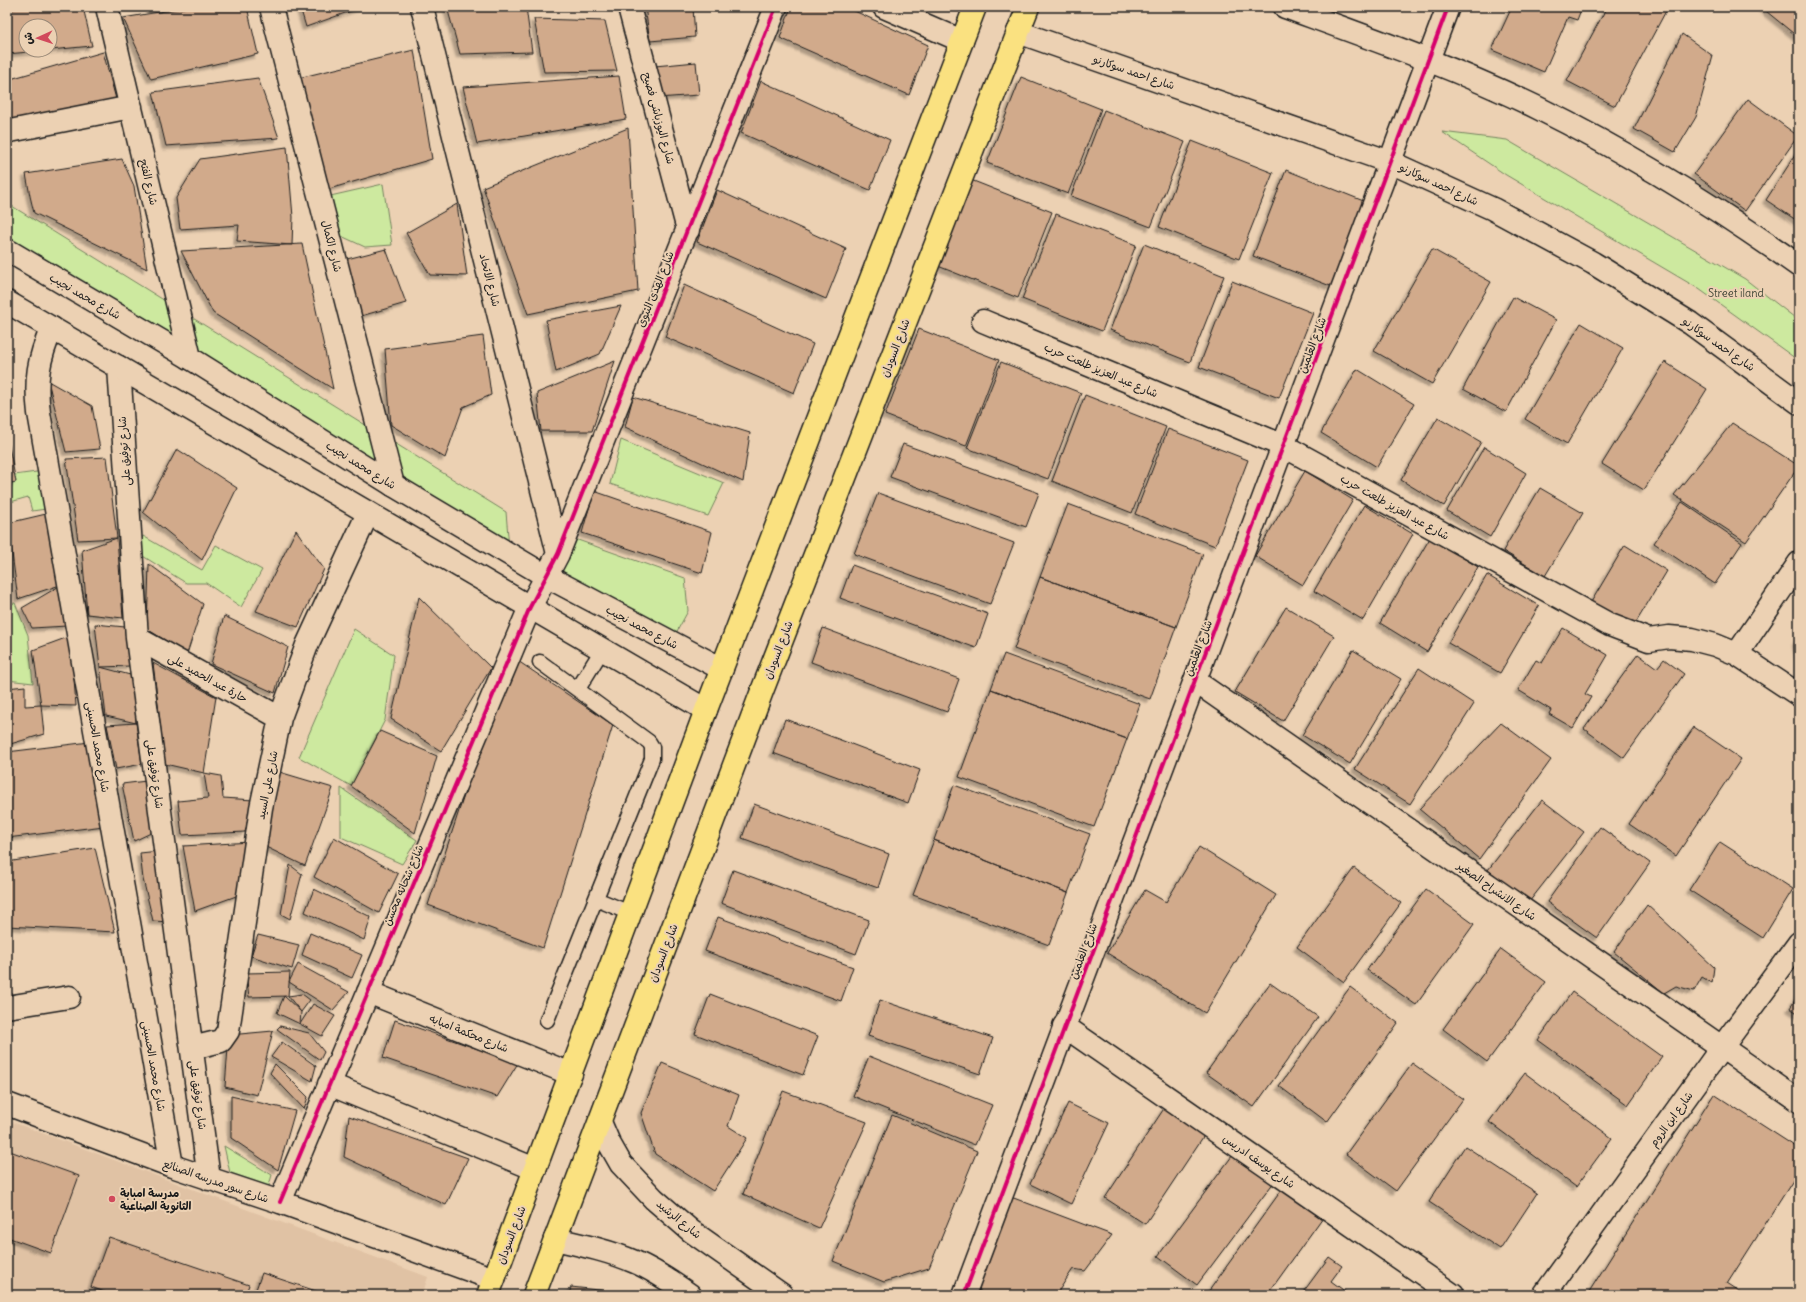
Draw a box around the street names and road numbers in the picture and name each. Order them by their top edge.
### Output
street label: شارع احمد سوكارنو [1090,51,1177,94]
street label: شارع اليوزباشى فصيح [638,71,678,166]
street label: شارع الفتح [135,157,161,207]
street label: شارع احمد سوكارنو [1396,159,1481,210]
street label: شارع الكمال [317,218,345,274]
street label: شارع الهدى النبوى [633,249,678,330]
street label: شارع الاتحاد [475,252,503,309]
street label: شارع محمد نجيب [46,270,123,324]
street label: شارع احمد سوكارنو [1678,313,1758,376]
street label: شارع العلمين [1295,315,1331,376]
street label: شارع السودان [877,317,914,380]
street label: شارع عبد العزيز طلعت حرب [1041,340,1160,402]
street label: شارع توفيق على [115,416,135,486]
street label: شارع محمد نجيب [322,438,399,494]
street label: شارع عبد العزيز طلعت حرب [1337,471,1452,545]
street label: شارع محمد نجيب [603,602,680,654]
street label: شارع العلمين [1181,618,1217,679]
street label: شارع السودان [760,619,797,682]
street label: حارة عبد الحميد على [165,650,250,707]
street label: شارع محمد الحسينى [81,701,113,794]
street label: شارع توفيق على [141,738,167,810]
street label: شارع على السيد [253,749,282,821]
street label: شارع شحاته محسن [380,842,428,928]
street label: شارع الانشراح الصغير [1453,858,1539,925]
street label: شارع العلمين [1066,921,1102,982]
street label: شارع السودان [645,922,682,985]
street label: شارع محكمة امبابه [427,1011,511,1057]
street label: شارع محمد الحسينى [137,1020,169,1113]
street label: شارع توفيق على [184,1059,210,1131]
street label: شارع ابن الروم [1646,1089,1697,1151]
street label: شارع يوسف ادريس [1219,1131,1298,1193]
street label: شارع سور مدرسه الصنائع [161,1156,271,1208]
street label: شارع الرشيد [652,1197,704,1243]
street label: شارع السودان [493,1204,530,1267]

